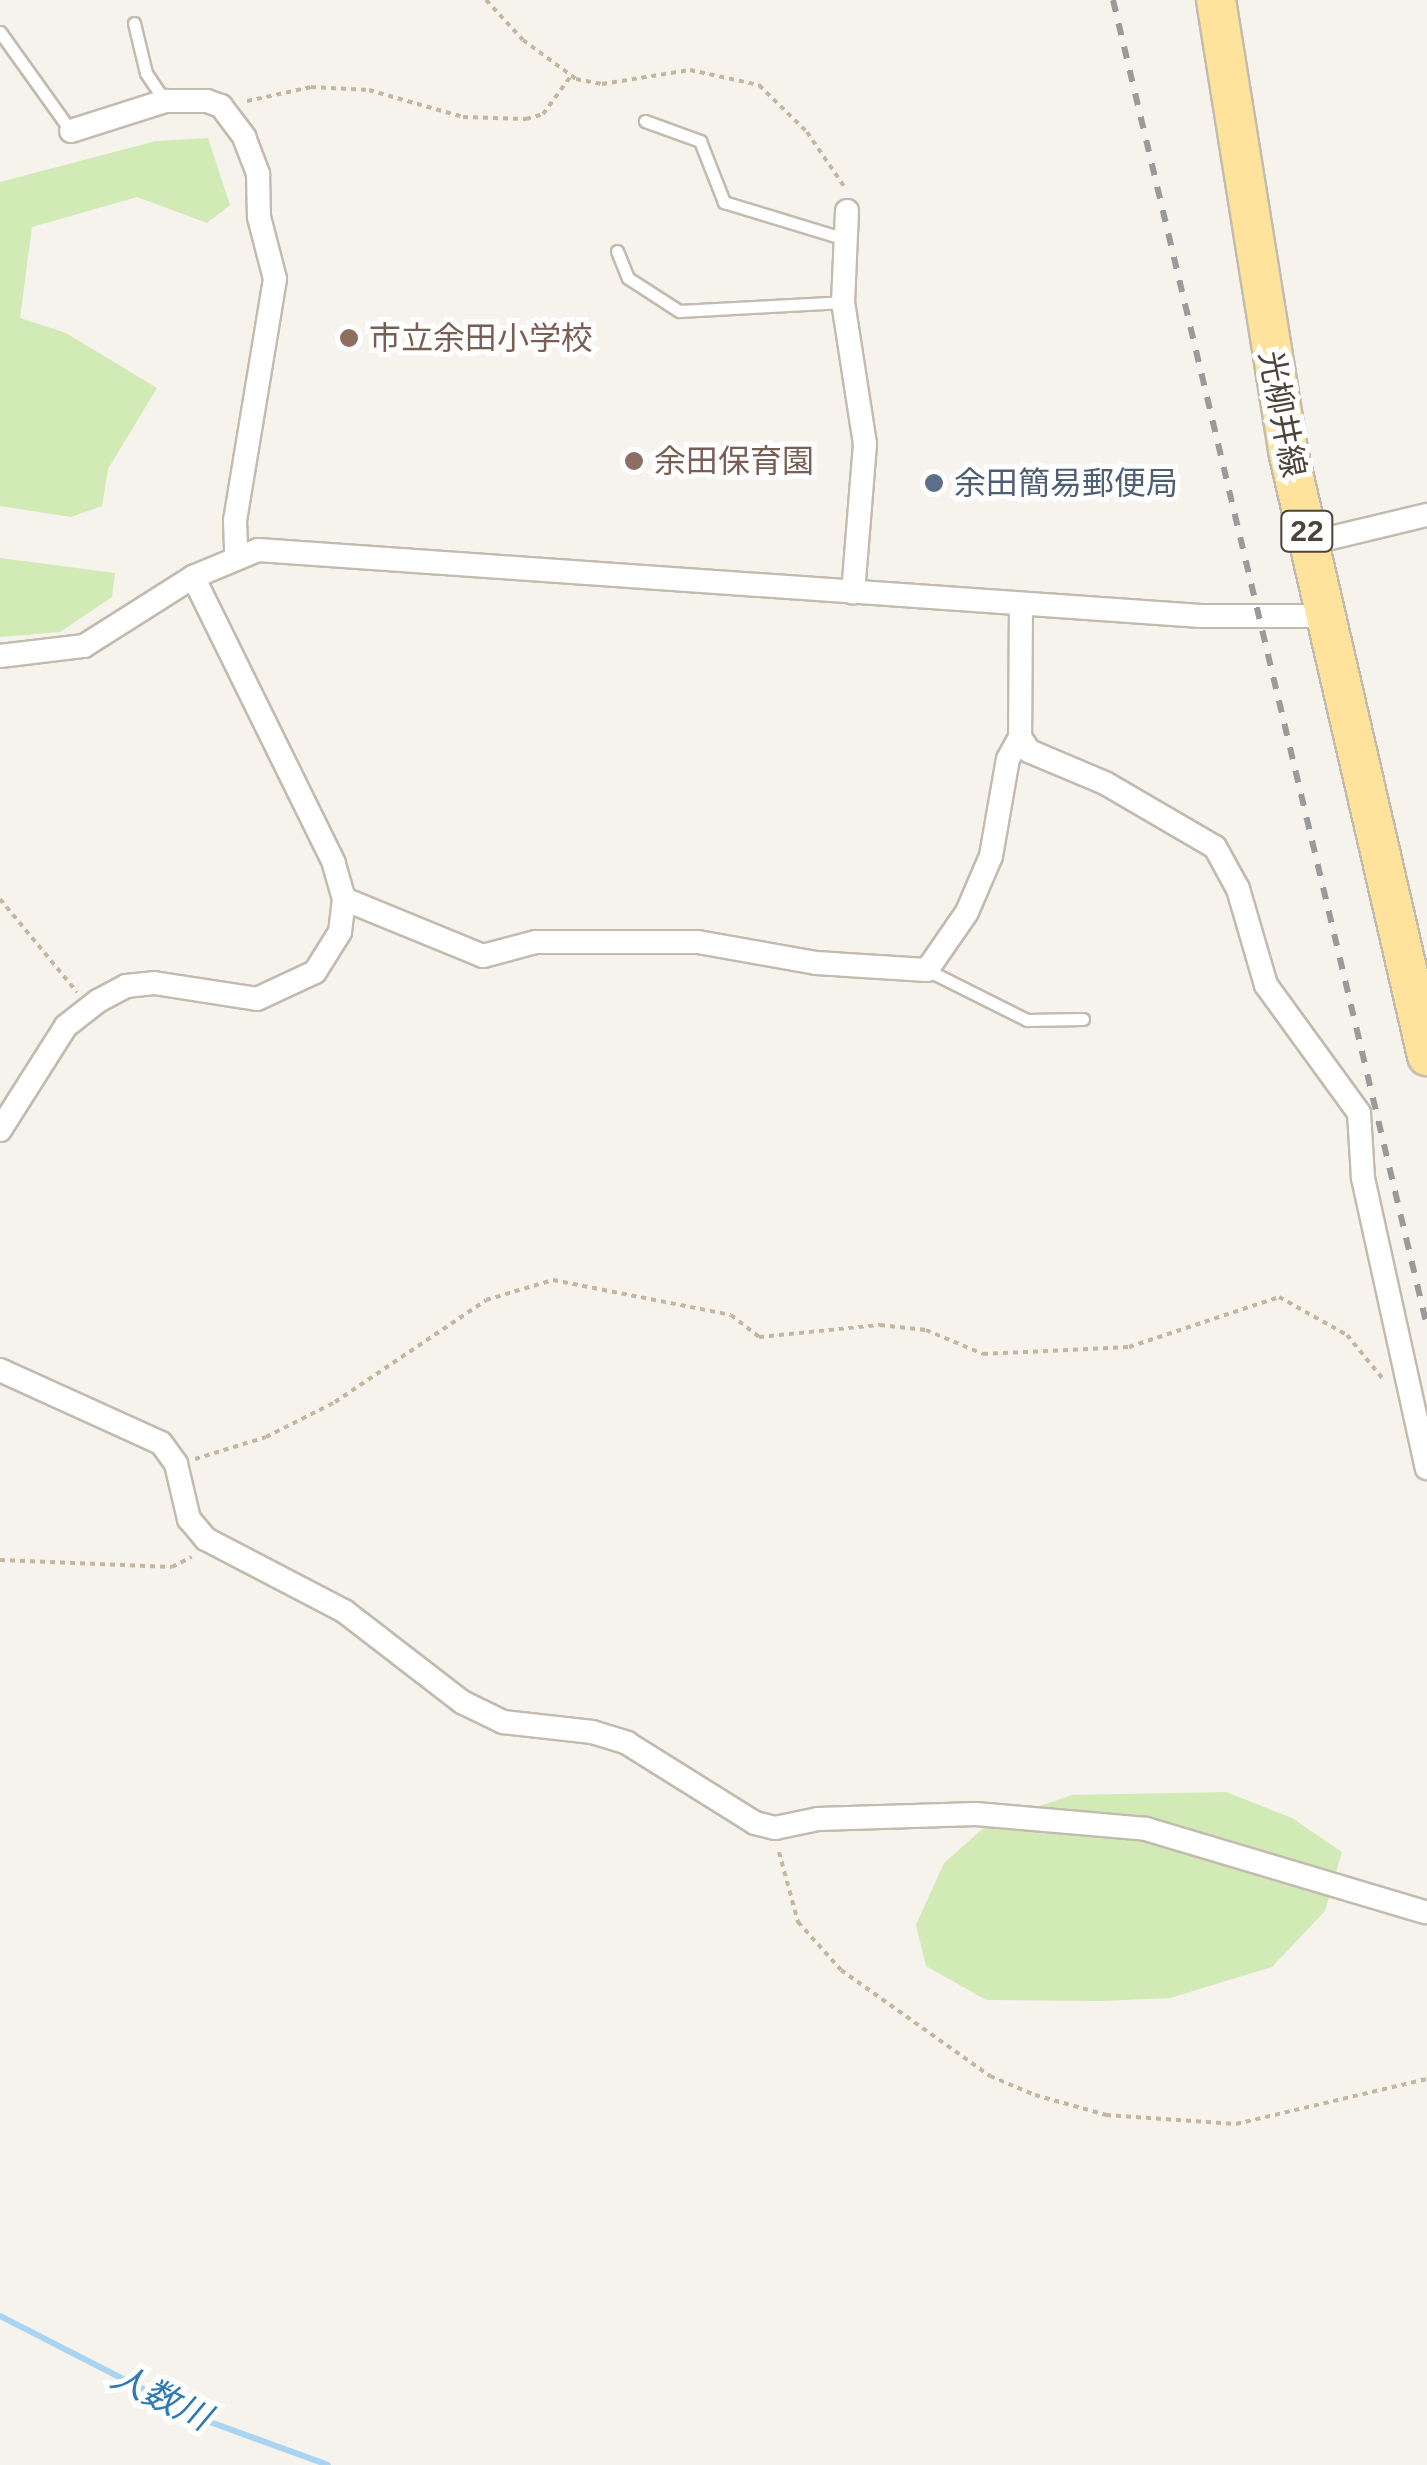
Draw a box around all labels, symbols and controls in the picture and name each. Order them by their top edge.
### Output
place label: 市立余田小学校 [369,319,593,357]
marker: 市立余田小学校 [338,327,360,349]
street label: 光柳井線 [1251,348,1313,480]
place label: 余田保育園 [654,442,814,480]
marker: 余田保育園 [623,450,645,472]
place label: 余田簡易郵便局 [954,464,1178,502]
marker: 余田簡易郵便局 [923,472,945,494]
road number: 22 [1280,506,1334,556]
water label: 人数川 [105,2355,217,2439]

